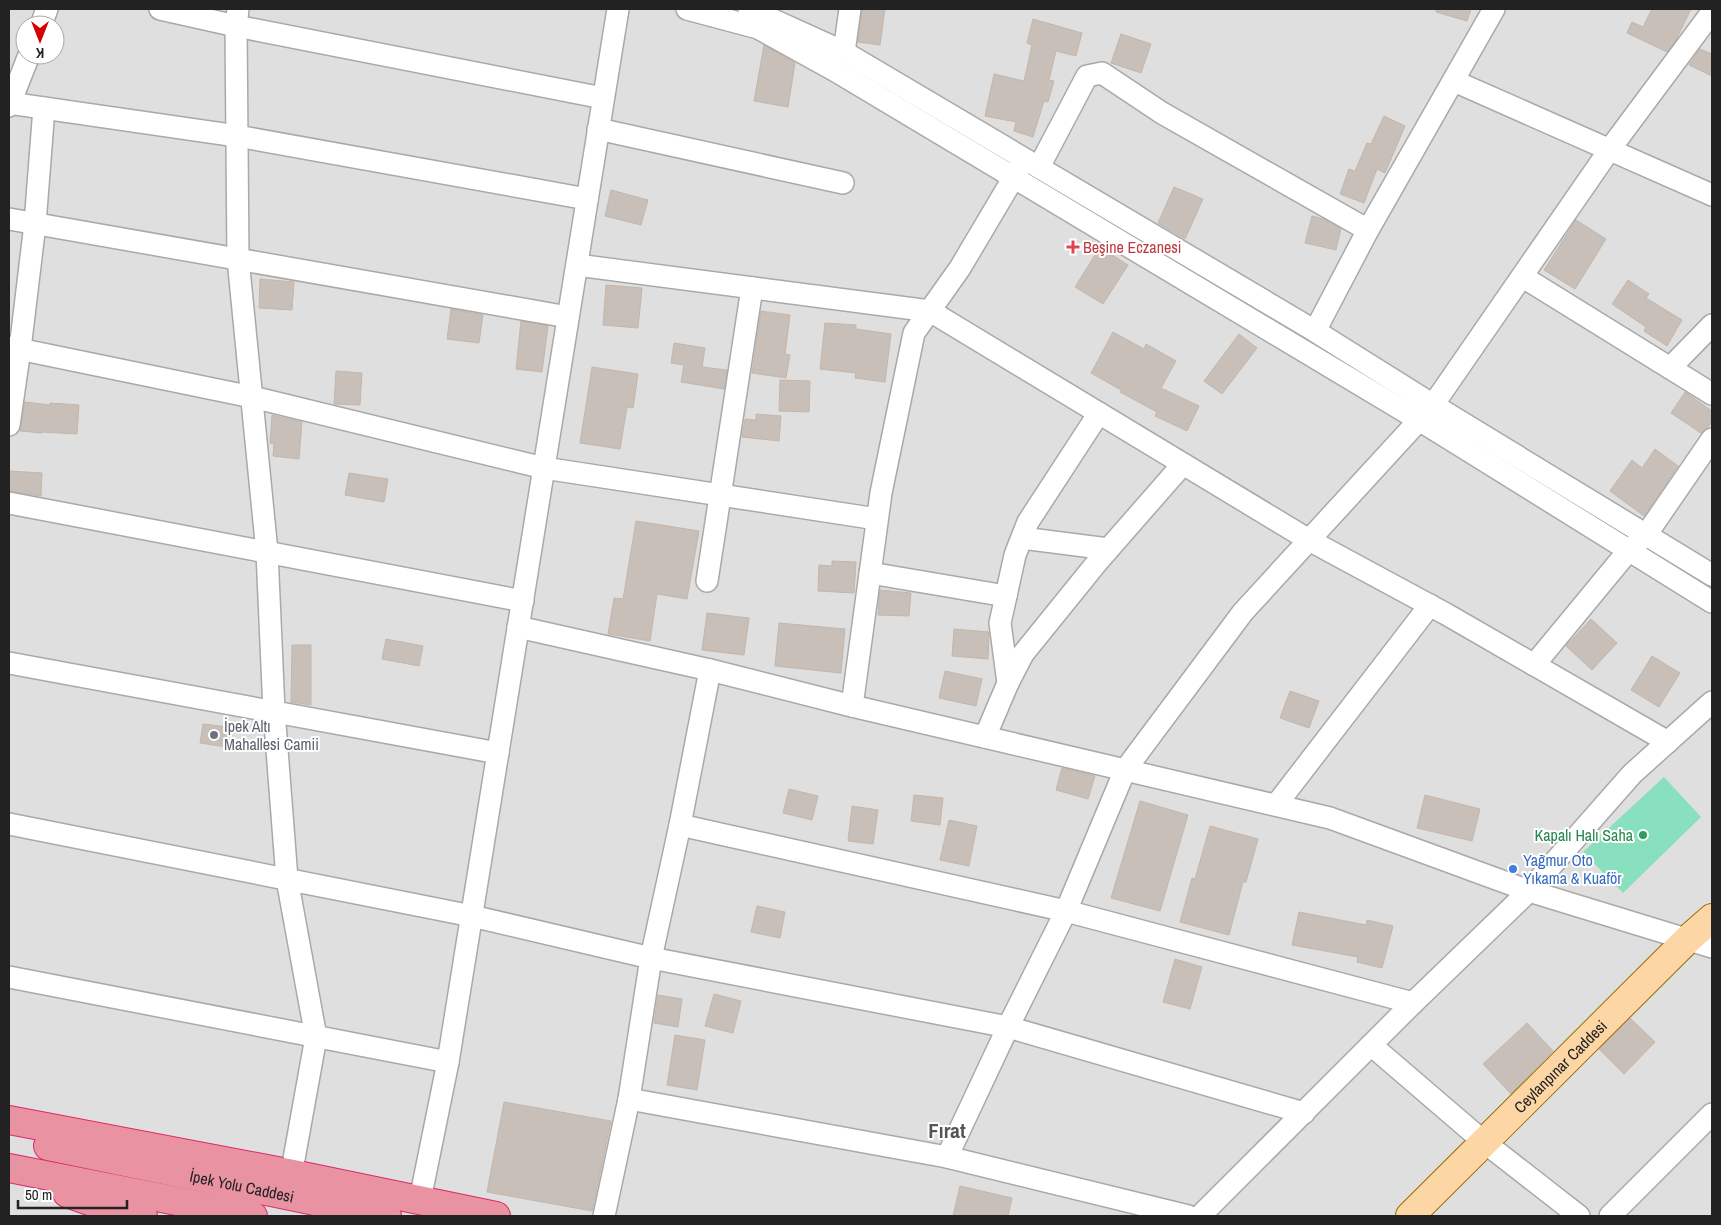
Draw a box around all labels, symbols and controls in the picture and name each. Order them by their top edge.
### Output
north arrow [15,15,65,65]
text: K [35,44,44,62]
place label: Beşine Eczanesi [1083,236,1181,258]
marker: Beşine Eczanesi [1067,241,1079,253]
place label: İpek Altı Mahallesi Camii [224,715,319,755]
marker: İpek Altı Mahallesi Camii [208,729,220,741]
place label: Kapalı Halı Saha [1535,824,1634,846]
marker: Kapalı Halı Saha [1637,829,1649,841]
place label: Yağmur Oto Yıkama & Kuaför [1523,849,1622,889]
marker: Yağmur Oto Yıkama & Kuaför [1507,863,1519,875]
street label: Ceylanpınar Caddesi [1509,1015,1612,1118]
district label: Fırat [928,1116,966,1145]
street label: İpek Yolu Caddesi [188,1165,296,1208]
scale bar [18,1178,126,1210]
text: 50 m [25,1184,52,1205]

